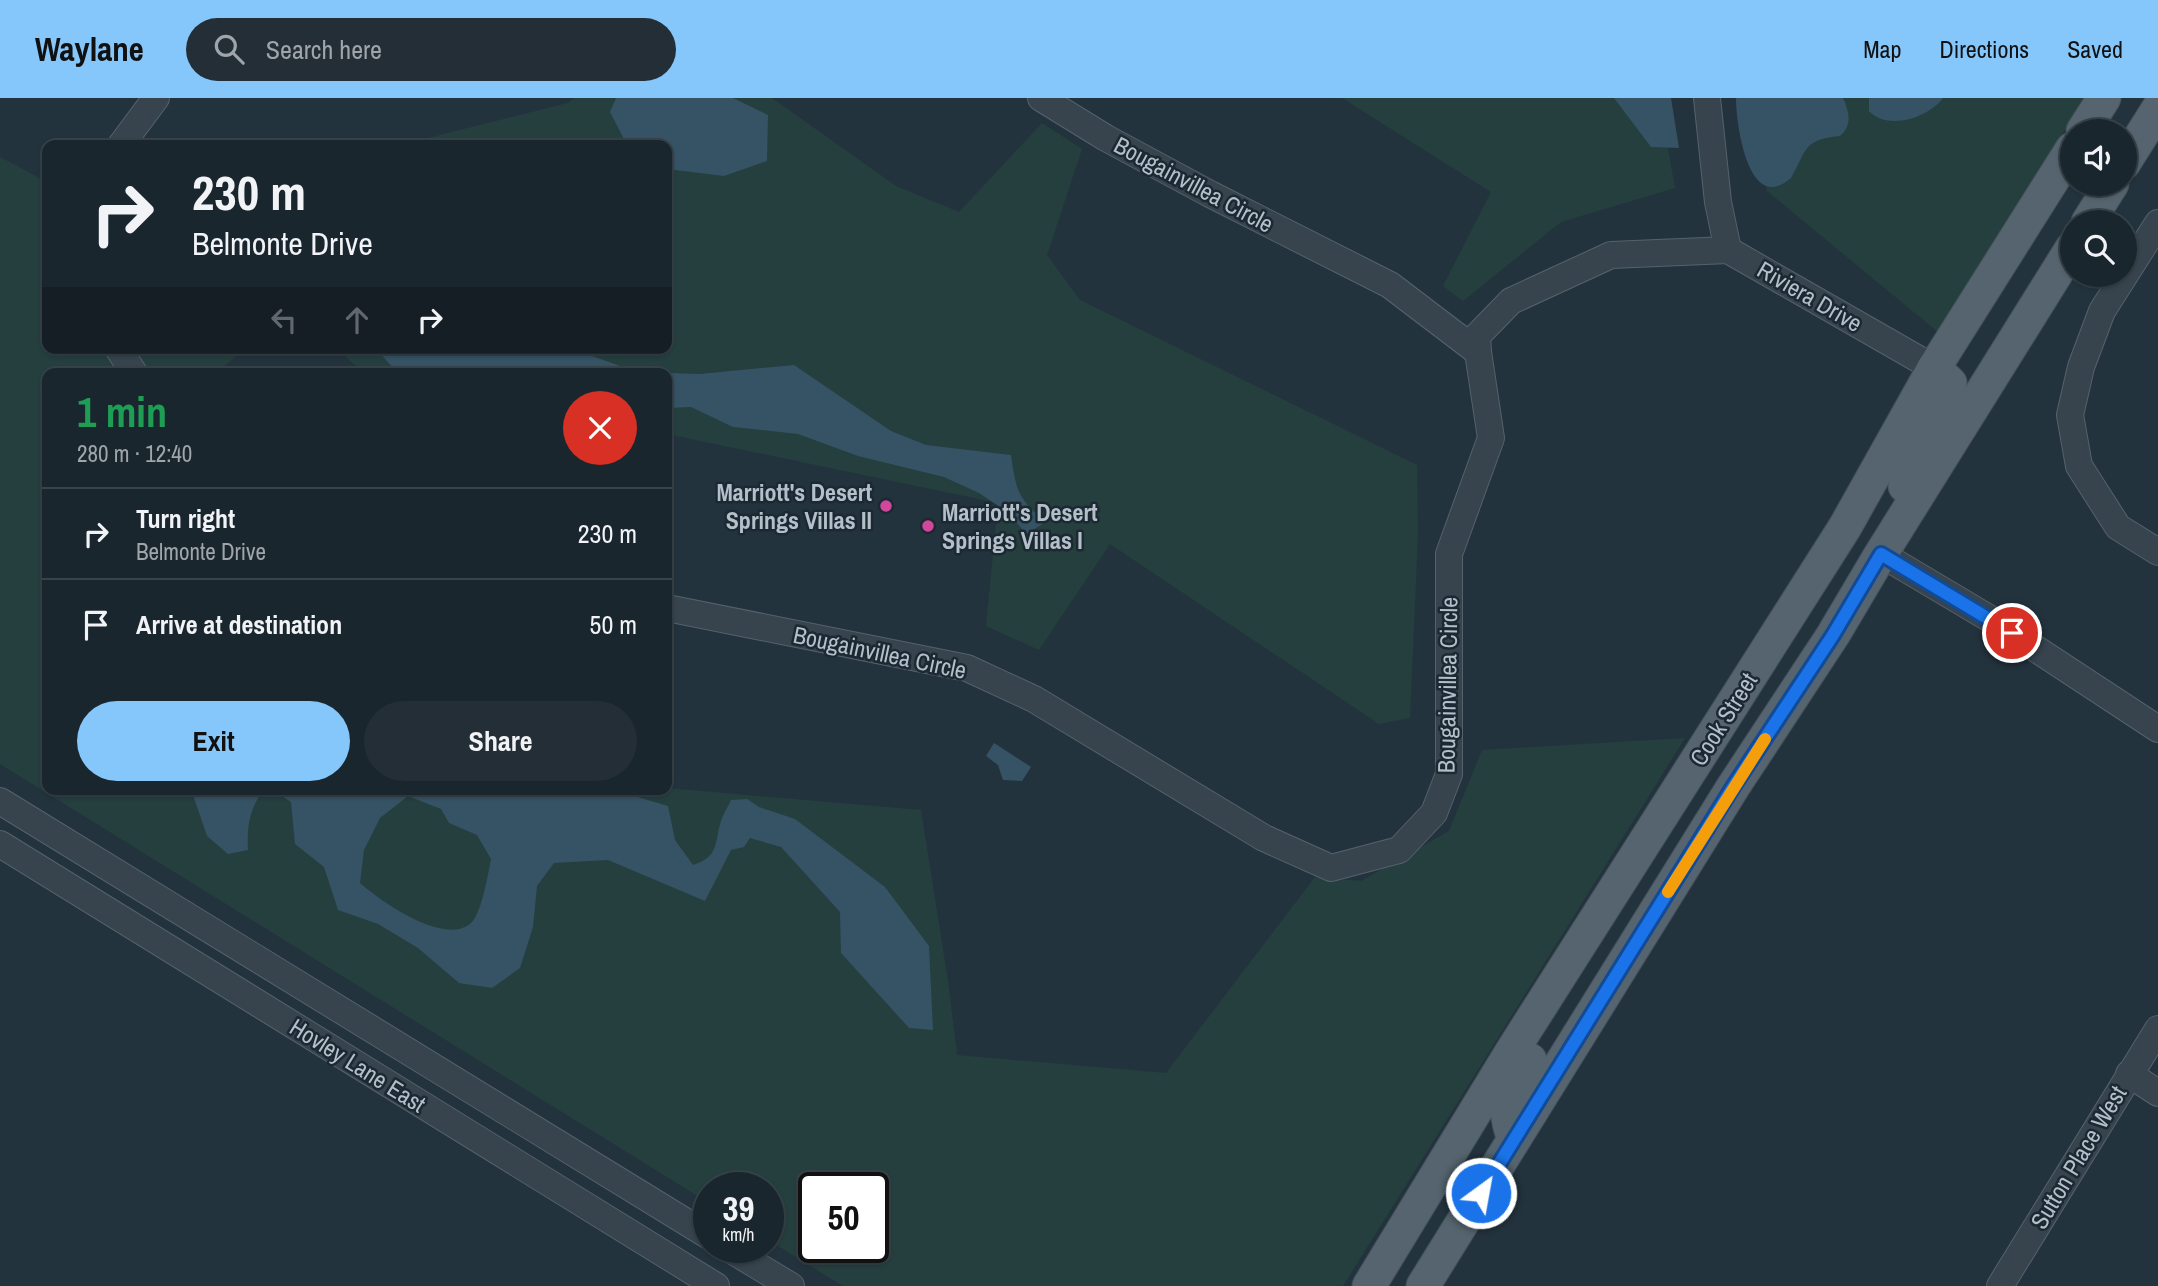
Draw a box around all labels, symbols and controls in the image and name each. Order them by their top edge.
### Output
search box [186,18,676,81]
text: Waylane [35,27,144,71]
icon: search [210,30,248,68]
text: Search here [266,32,382,67]
text: Map [1863,33,1901,65]
text: Directions [1939,33,2029,65]
text: Saved [2067,33,2123,65]
map controls [2060,119,2137,287]
button: sound [2060,119,2137,196]
street label: Bougainvillea Circle [1109,129,1279,239]
text: 230 m [192,159,306,225]
icon: right [77,168,168,259]
button: search [2060,210,2137,287]
text: Belmonte Drive [192,222,373,265]
street label: Riviera Drive [1752,253,1868,339]
icon: left [265,301,303,339]
icon: ahead [338,301,376,339]
icon: right [411,301,449,339]
text: 1 min [77,384,167,440]
button: close [563,391,637,465]
text: 280 m · 12:40 [77,438,192,469]
place label: Marriott's Desert Springs Villas II [716,476,872,536]
place label: Marriott's Desert Springs Villas I [942,496,1098,556]
marker: Marriott's Desert Springs Villas II [878,498,894,514]
text: Turn right [136,501,235,536]
icon: right [77,515,115,553]
text: 230 m [578,516,637,551]
marker: Marriott's Desert Springs Villas I [920,518,936,534]
text: Belmonte Drive [136,536,266,567]
street label: Bougainvillea Circle [1429,597,1465,773]
pin [1982,603,2042,663]
icon: arrive [77,606,115,644]
text: Arrive at destination [136,607,342,642]
text: 50 m [590,607,637,642]
icon: arrive [1993,614,2031,652]
street label: Bougainvillea Circle [791,618,969,686]
street label: Cook Street [1682,666,1764,772]
button: Exit [77,701,350,781]
button: Share [364,701,637,781]
street label: Hovley Lane East [284,1011,432,1120]
street label: Sutton Place West [2023,1079,2134,1234]
position arrow [1444,1156,1518,1230]
speed limit sign: 50 [798,1172,889,1263]
text: 39 [723,1185,754,1232]
text: km/h [723,1222,755,1247]

